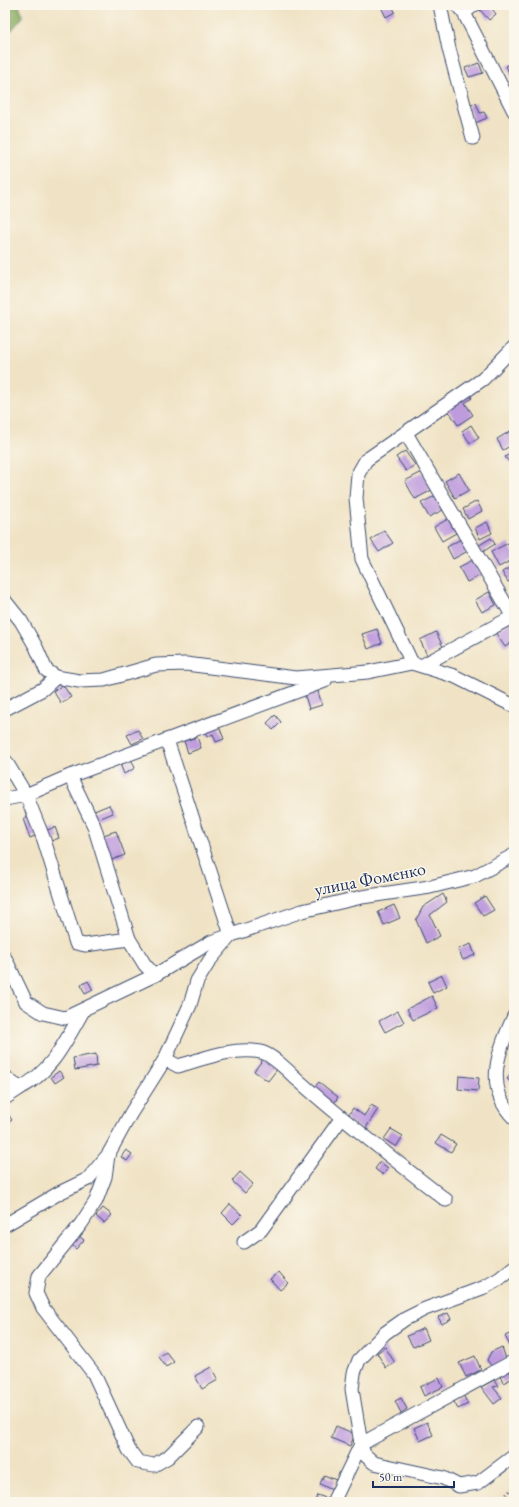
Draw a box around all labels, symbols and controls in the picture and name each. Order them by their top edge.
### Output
street label: улица Фоменко [312,856,428,901]
scale bar [373,1463,454,1489]
text: 50 m [379,1469,403,1485]

